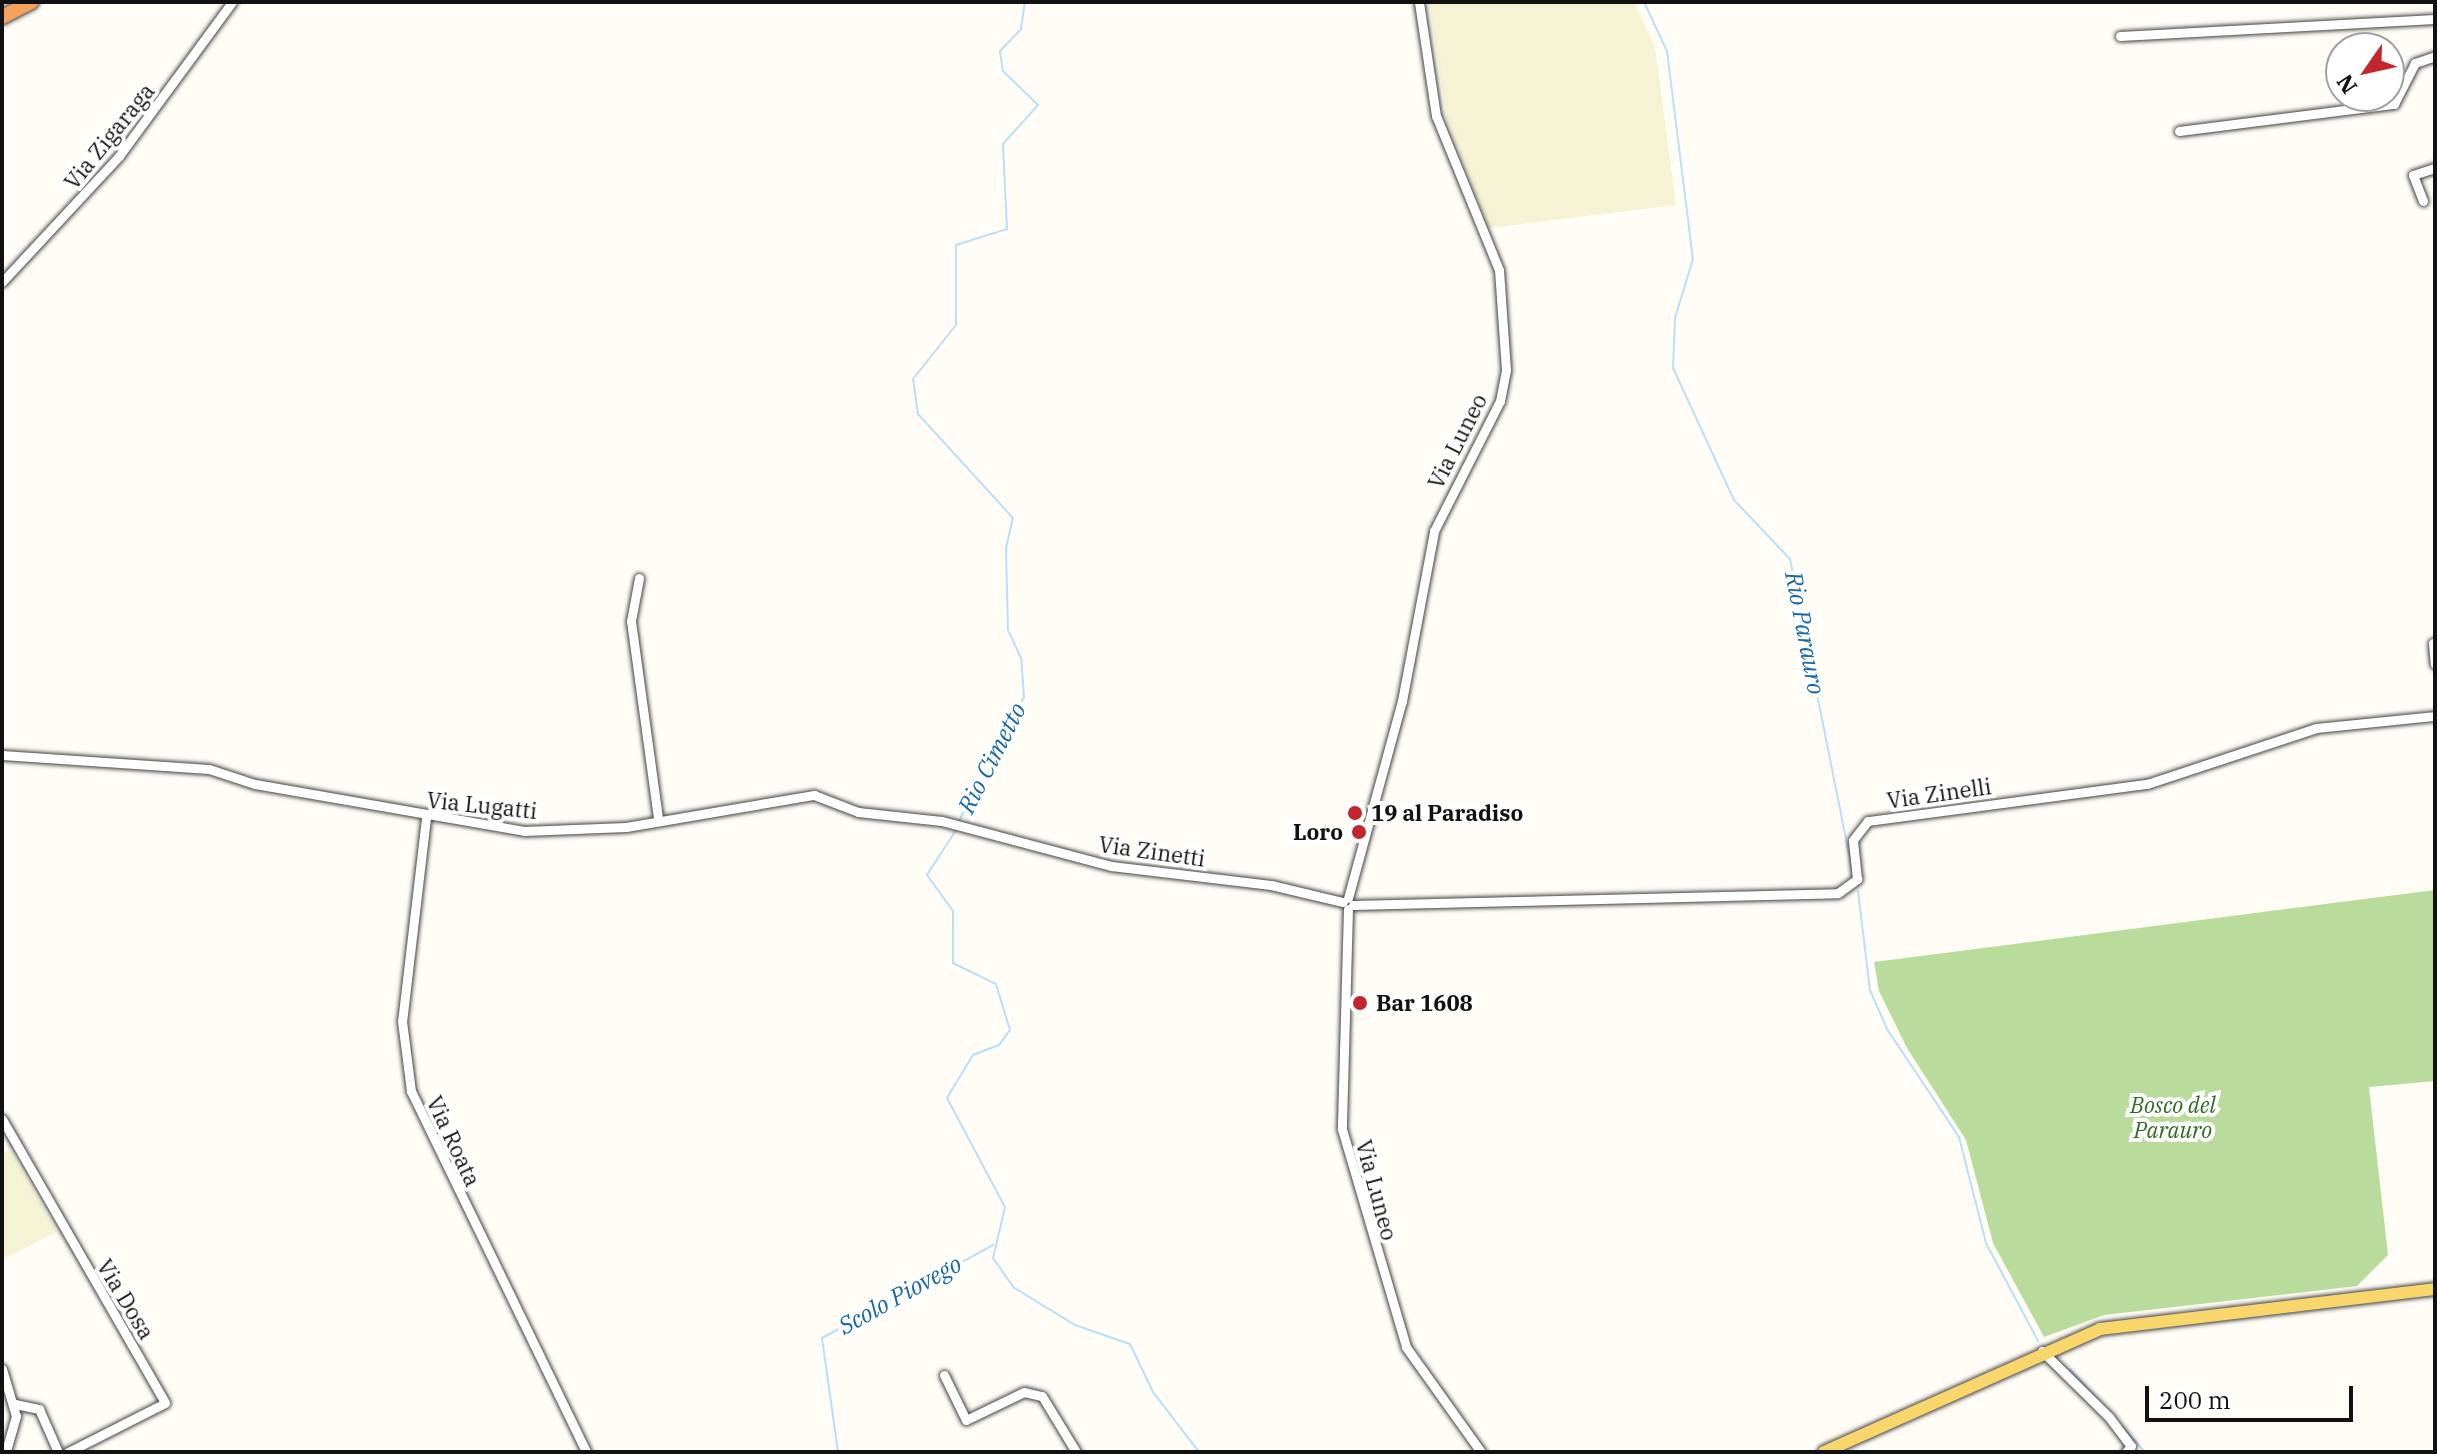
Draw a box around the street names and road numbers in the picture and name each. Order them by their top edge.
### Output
street label: Via Zigaraga [58,78,160,194]
street label: Via Luneo [1422,389,1492,493]
street label: Via Zinelli [1885,773,1993,813]
street label: Via Lugatti [426,786,538,824]
street label: Via Zinetti [1097,830,1207,872]
street label: Via Roata [422,1092,486,1190]
street label: Via Luneo [1351,1137,1403,1243]
street label: Via Dosa [92,1254,160,1344]

